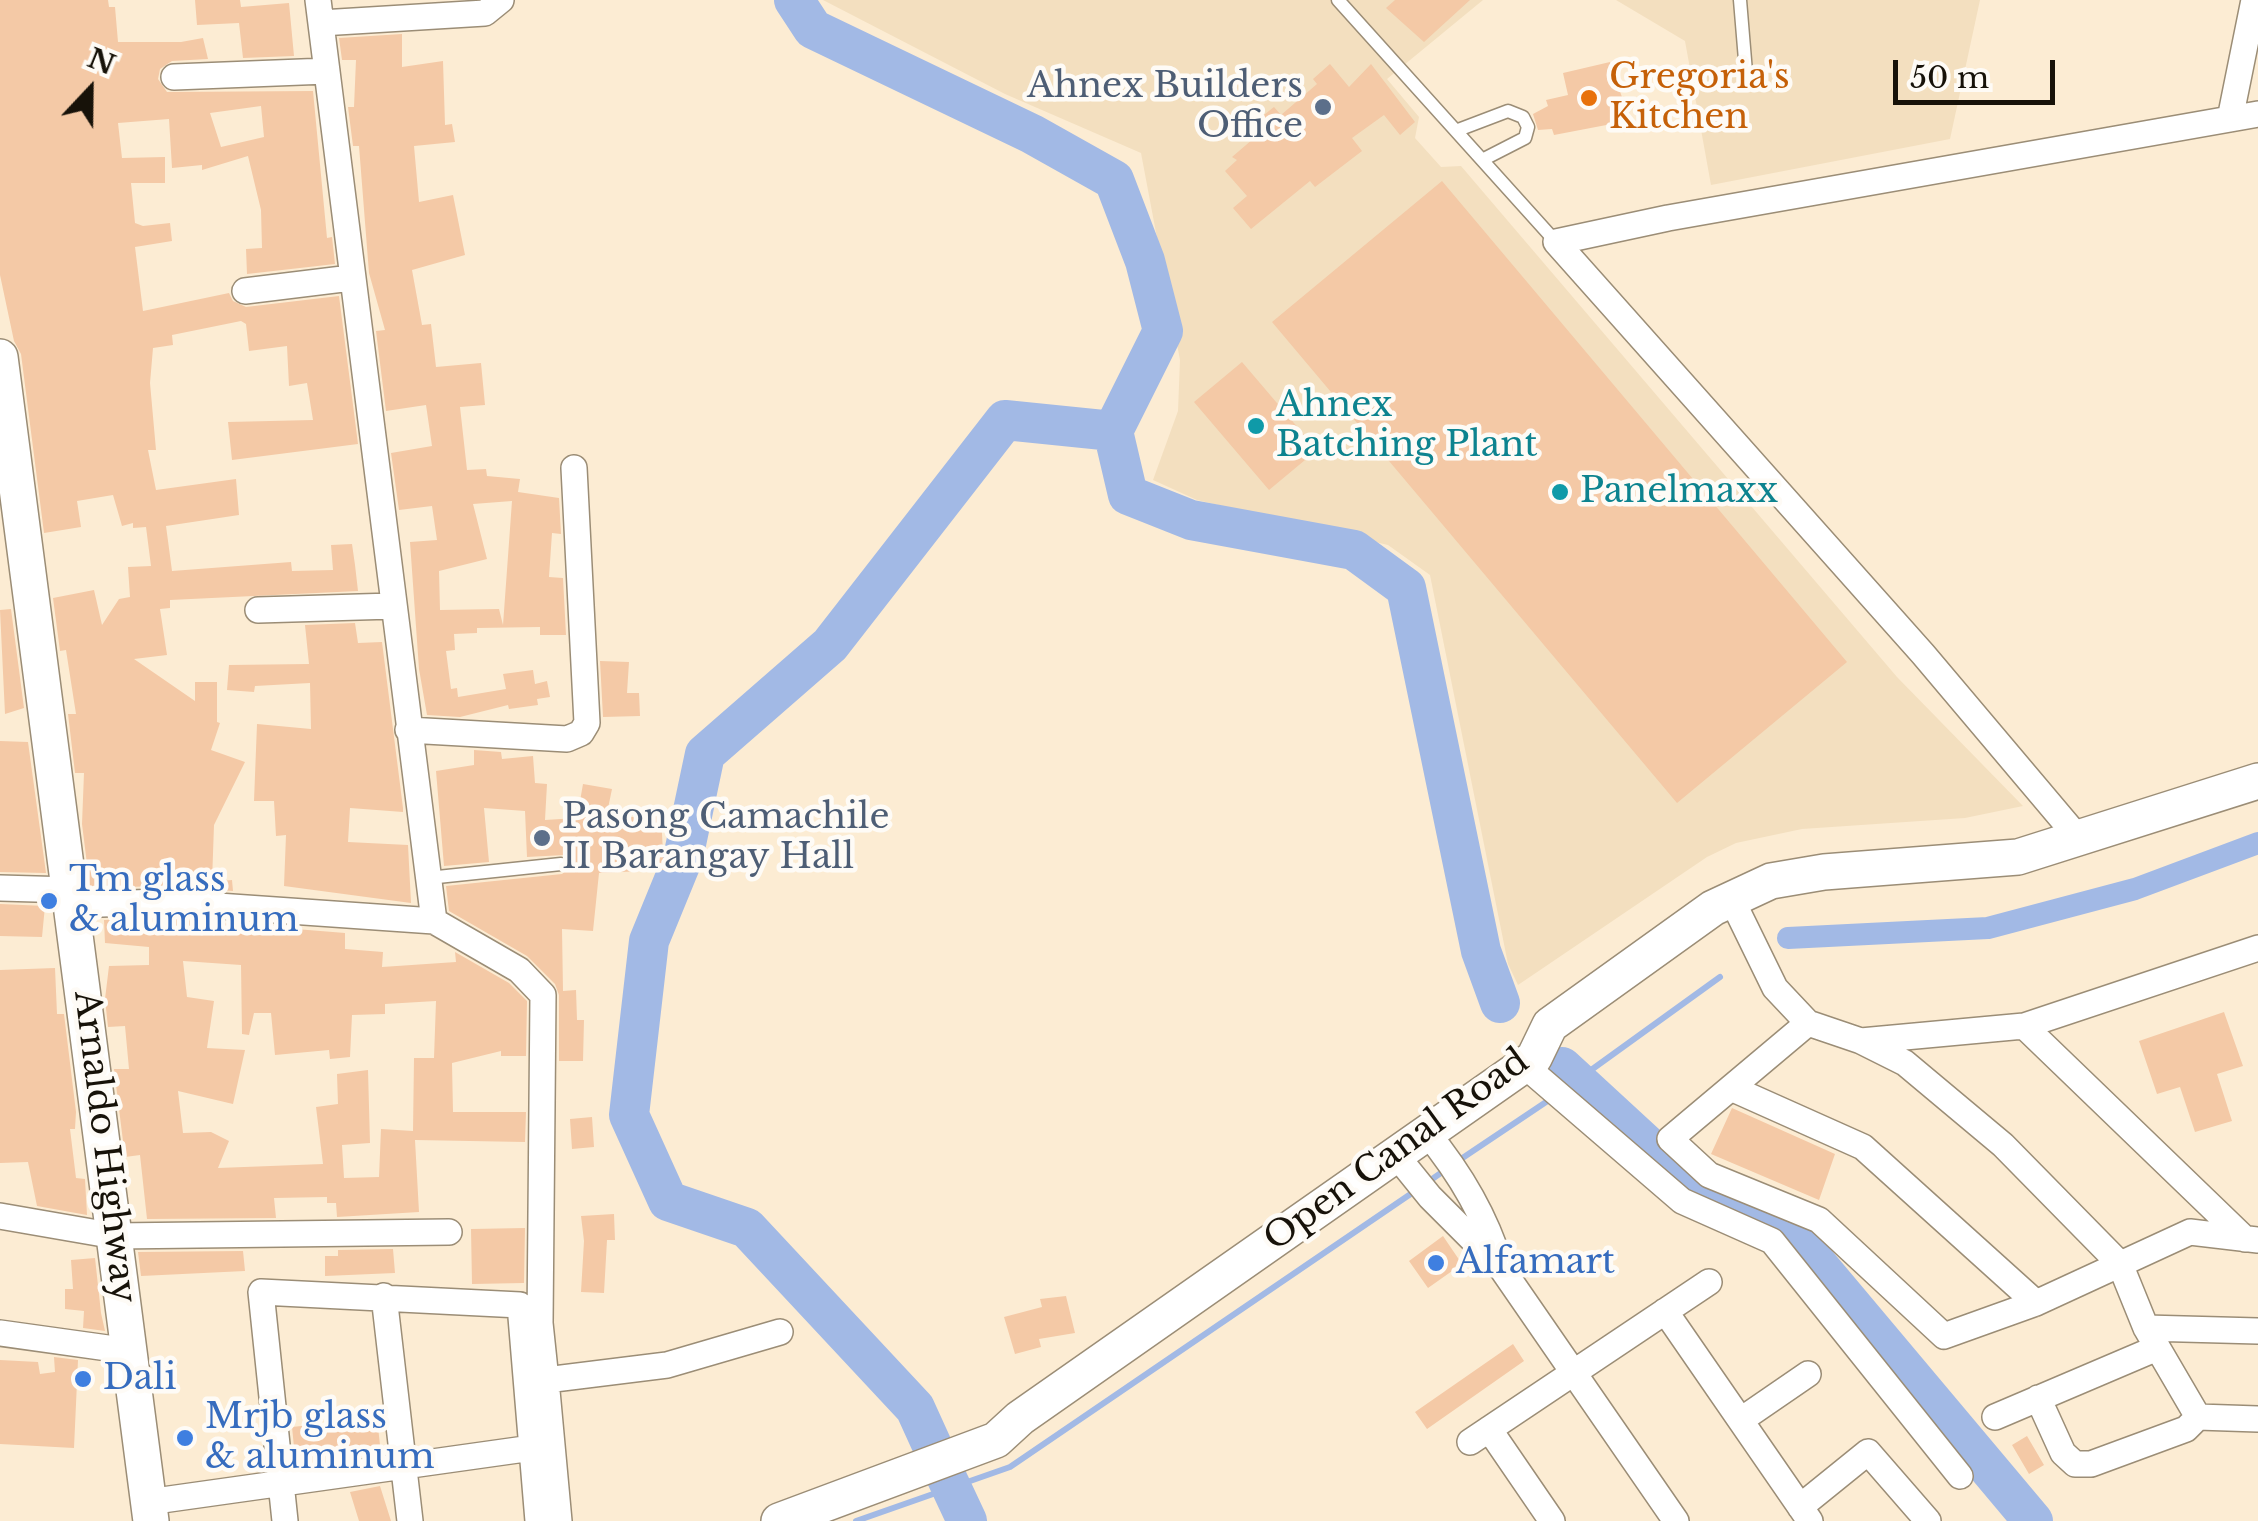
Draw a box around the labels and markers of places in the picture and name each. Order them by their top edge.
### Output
place label: Gregoria's Kitchen [1609,57,1790,139]
place label: Ahnex Builders Office [1027,66,1303,148]
marker: Gregoria's Kitchen [1578,87,1600,109]
marker: Ahnex Builders Office [1312,96,1334,118]
place label: Ahnex Batching Plant [1276,385,1538,467]
marker: Ahnex Batching Plant [1245,415,1267,437]
place label: Panelmaxx [1580,471,1778,513]
marker: Panelmaxx [1549,481,1571,503]
place label: Pasong Camachile II Barangay Hall [562,797,890,879]
marker: Pasong Camachile II Barangay Hall [531,827,553,849]
place label: Tm glass & aluminum [69,860,299,942]
marker: Tm glass & aluminum [38,890,60,912]
place label: Alfamart [1456,1242,1615,1284]
marker: Alfamart [1425,1252,1447,1274]
place label: Dali [103,1358,176,1400]
marker: Dali [72,1368,94,1390]
place label: Mrjb glass & aluminum [205,1397,435,1479]
marker: Mrjb glass & aluminum [174,1427,196,1449]

